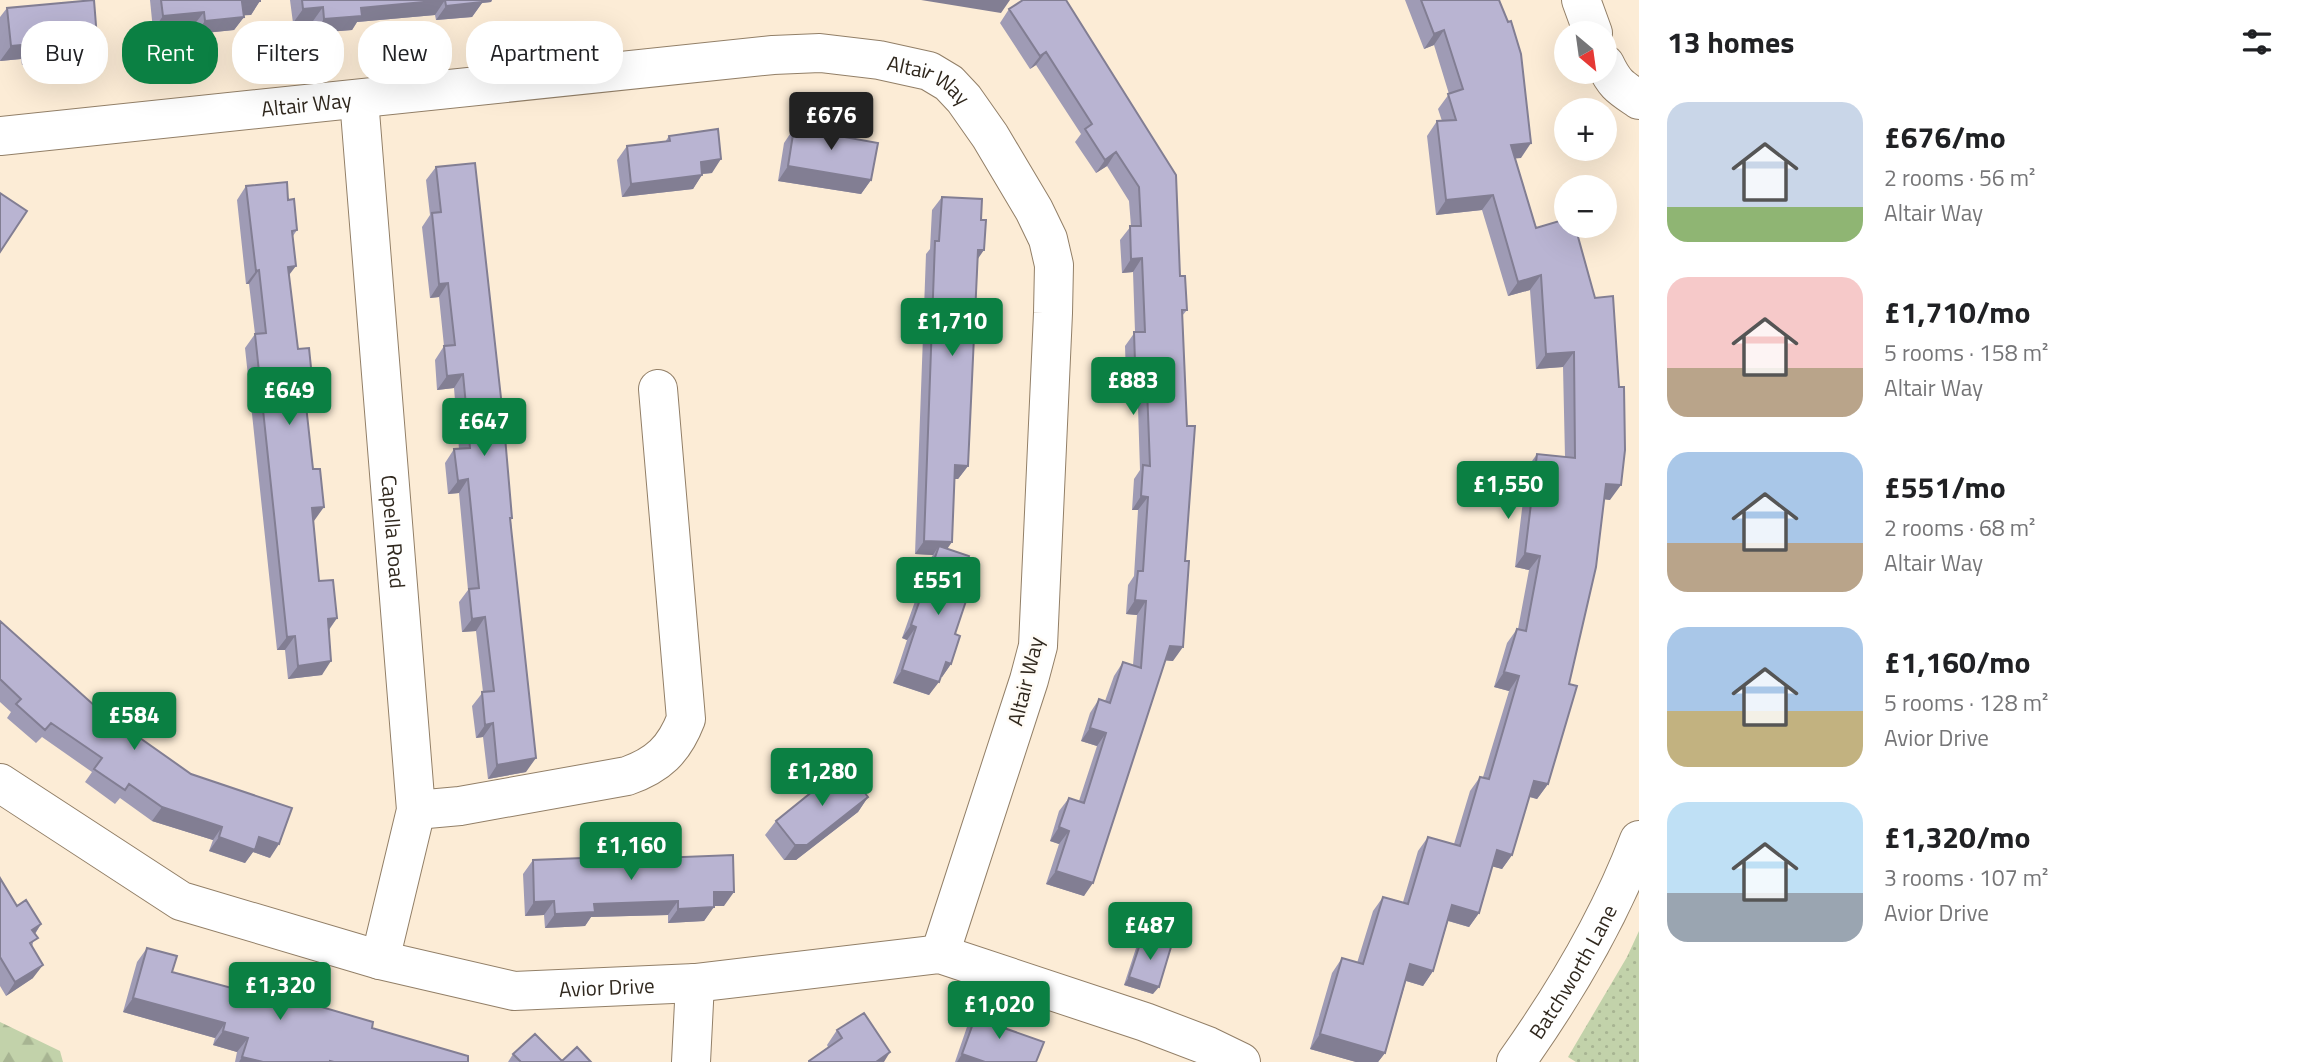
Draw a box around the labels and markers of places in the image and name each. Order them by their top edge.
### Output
pin: £676 [790,92,872,152]
pin: £1,710 [895,298,1009,358]
pin: £883 [1092,358,1174,417]
pin: £649 [248,368,330,427]
pin: £647 [443,398,525,458]
pin: £1,550 [1451,462,1565,521]
pin: £551 [897,558,979,617]
pin: £584 [93,692,175,752]
pin: £1,280 [765,748,879,808]
pin: £1,160 [574,822,688,882]
pin: £487 [1109,902,1191,962]
pin: £1,320 [223,962,337,1022]
pin: £1,020 [942,982,1056,1041]

